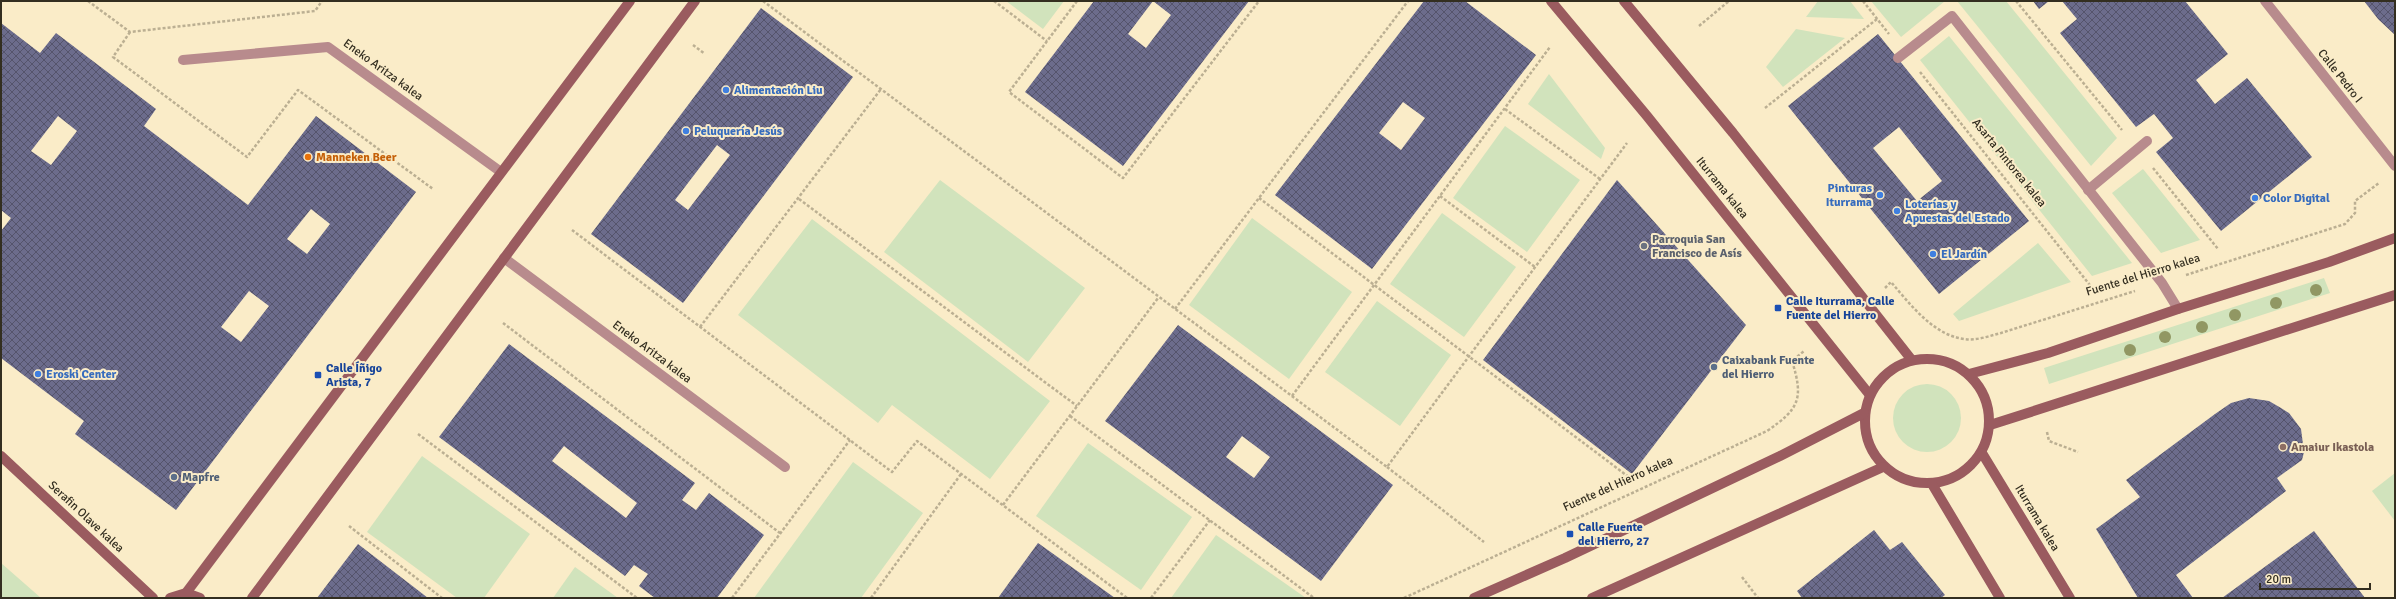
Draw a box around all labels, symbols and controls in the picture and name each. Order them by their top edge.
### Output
street label: Eneko Aritza kalea [340,36,426,104]
street label: Calle Pedro I [2314,46,2366,106]
place label: Alimentación Liu [734,83,823,98]
marker: Alimentación Liu [721,85,731,95]
street label: Asarta Pintorea kalea [1969,116,2049,210]
place label: Peluquería Jesús [694,124,783,139]
marker: Peluquería Jesús [681,126,691,136]
place label: Manneken Beer [316,150,397,165]
marker: Manneken Beer [303,152,313,162]
street label: Iturrama kalea [1693,154,1751,222]
place label: Pinturas Iturrama [1826,181,1873,210]
marker: Pinturas Iturrama [1875,190,1885,200]
place label: Color Digital [2263,191,2330,206]
marker: Color Digital [2250,193,2260,203]
place label: Loterías y Apuestas del Estado [1905,197,2010,226]
marker: Loterías y Apuestas del Estado [1892,206,1902,216]
place label: Parroquia San Francisco de Asís [1652,232,1742,261]
marker: Parroquia San Francisco de Asís [1639,241,1649,251]
place label: El Jardín [1941,247,1987,262]
marker: El Jardín [1928,249,1938,259]
street label: Fuente del Hierro kalea [2084,250,2202,300]
place label: Calle Iturrama, Calle Fuente del Hierro [1786,294,1895,323]
marker: Calle Iturrama, Calle Fuente del Hierro [1773,303,1783,313]
street label: Eneko Aritza kalea [609,317,695,387]
place label: Caixabank Fuente del Hierro [1722,353,1815,382]
place label: Calle Íñigo Arista, 7 [326,361,382,390]
marker: Caixabank Fuente del Hierro [1709,362,1719,372]
place label: Eroski Center [46,367,117,382]
marker: Eroski Center [33,369,43,379]
marker: Calle Íñigo Arista, 7 [313,370,323,380]
place label: Amaiur Ikastola [2291,440,2374,455]
marker: Amaiur Ikastola [2278,442,2288,452]
street label: Fuente del Hierro kalea [1561,453,1675,515]
place label: Mapfre [182,470,220,485]
marker: Mapfre [169,472,179,482]
street label: Serafin Olave kalea [45,478,127,556]
street label: Iturrama kalea [2011,482,2063,554]
place label: Calle Fuente del Hierro, 27 [1578,520,1650,549]
marker: Calle Fuente del Hierro, 27 [1565,529,1575,539]
scale bar [2260,565,2370,591]
text: 20 m [2266,572,2291,587]

